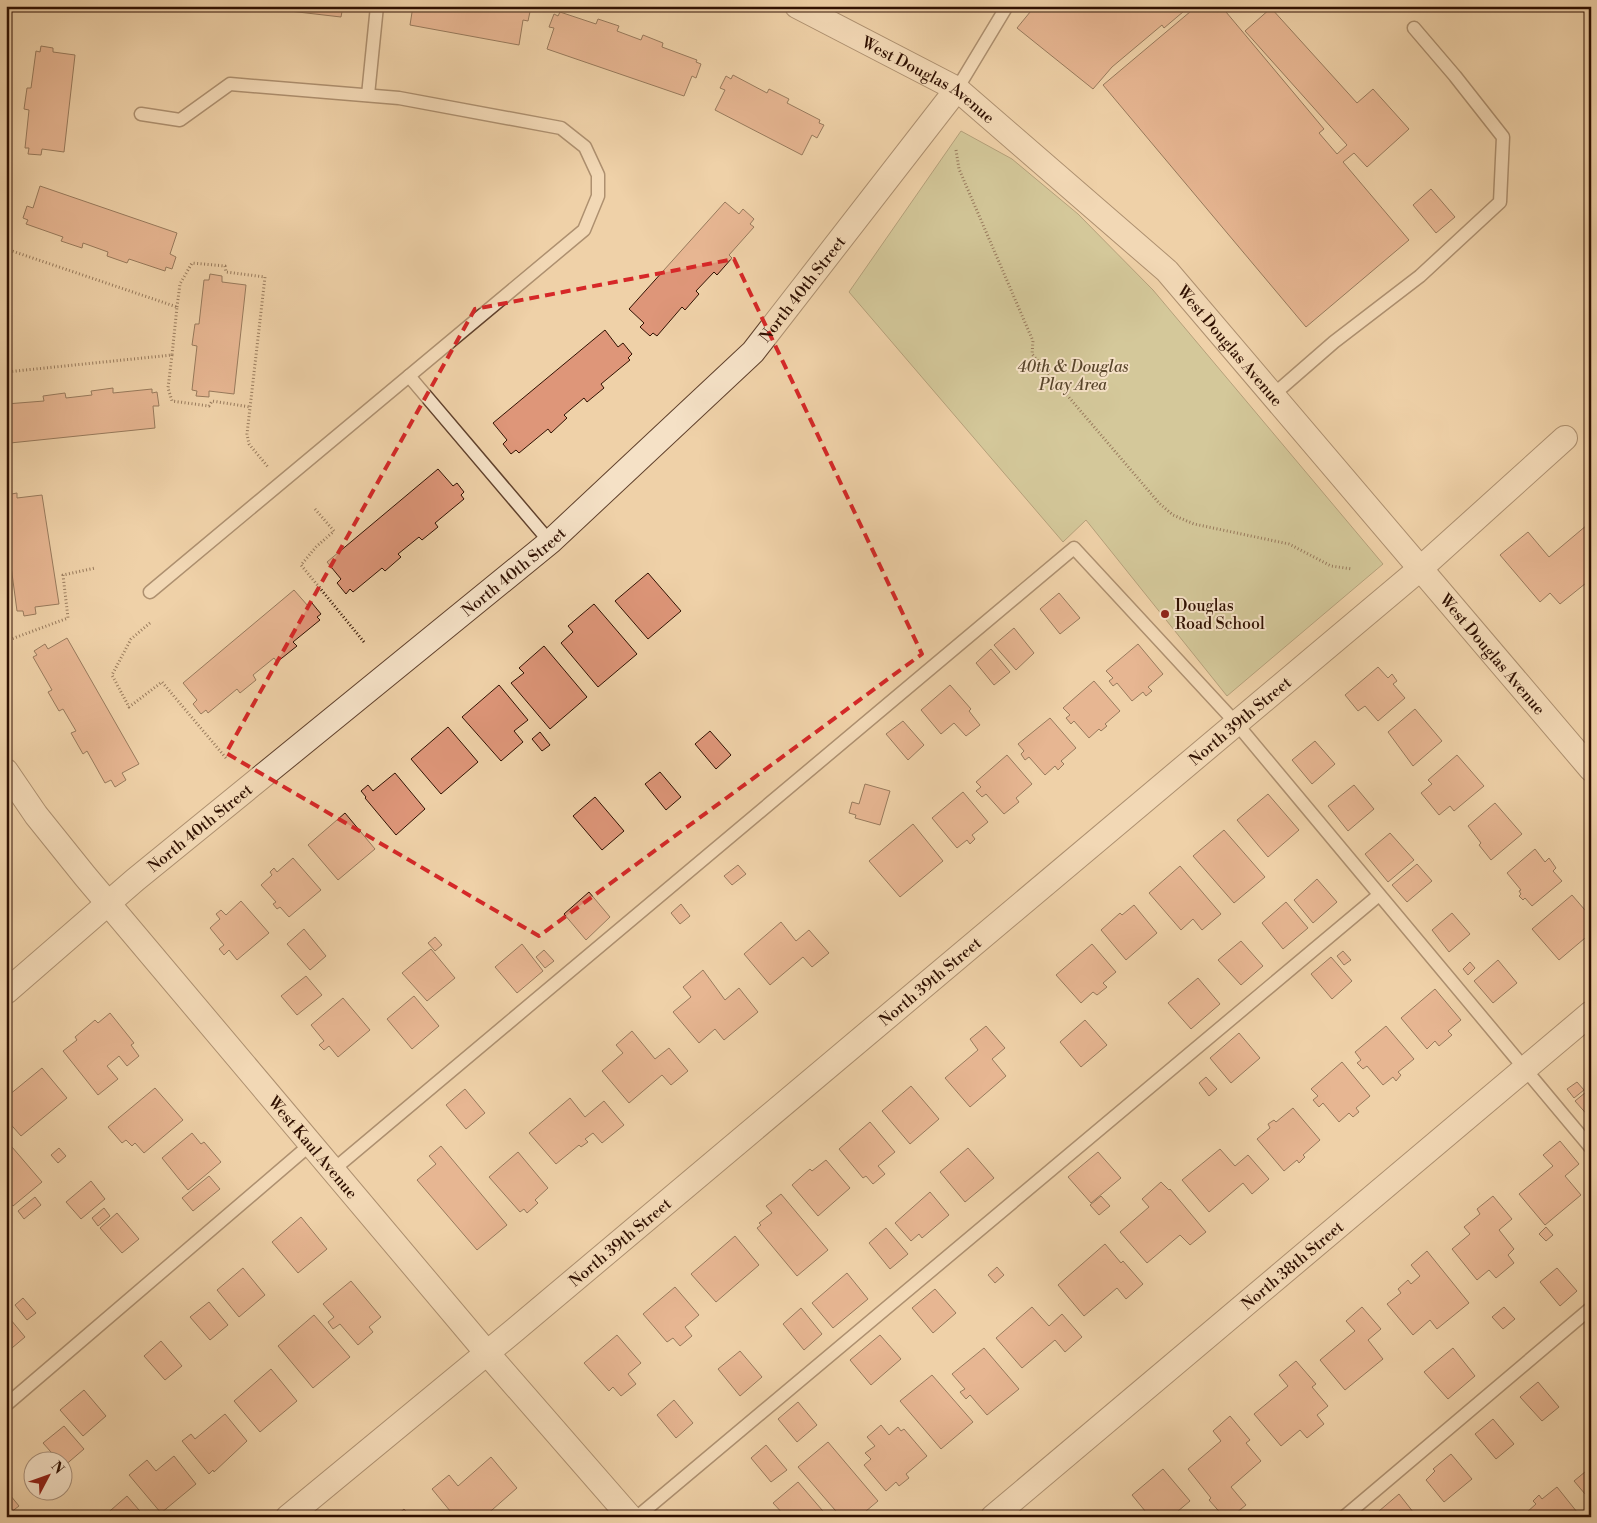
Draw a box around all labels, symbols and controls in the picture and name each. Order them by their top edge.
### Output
street label: West Douglas Avenue [857,32,998,128]
street label: North 40th Street [755,232,850,347]
street label: West Douglas Avenue [1172,281,1287,411]
park label: 40th & Douglas Play Area [1017,357,1129,395]
street label: North 40th Street [458,523,571,621]
street label: West Douglas Avenue [1435,589,1549,719]
place label: Douglas Road School [1175,596,1265,634]
marker: Douglas Road School [1159,608,1171,620]
street label: North 39th Street [1185,672,1296,770]
street label: North 40th Street [144,780,257,877]
street label: North 39th Street [875,933,986,1031]
street label: West Kaul Avenue [263,1092,362,1203]
street label: North 39th Street [565,1194,676,1291]
street label: North 38th Street [1237,1217,1348,1315]
north arrow [22,1450,72,1500]
text: N [47,1458,67,1478]

